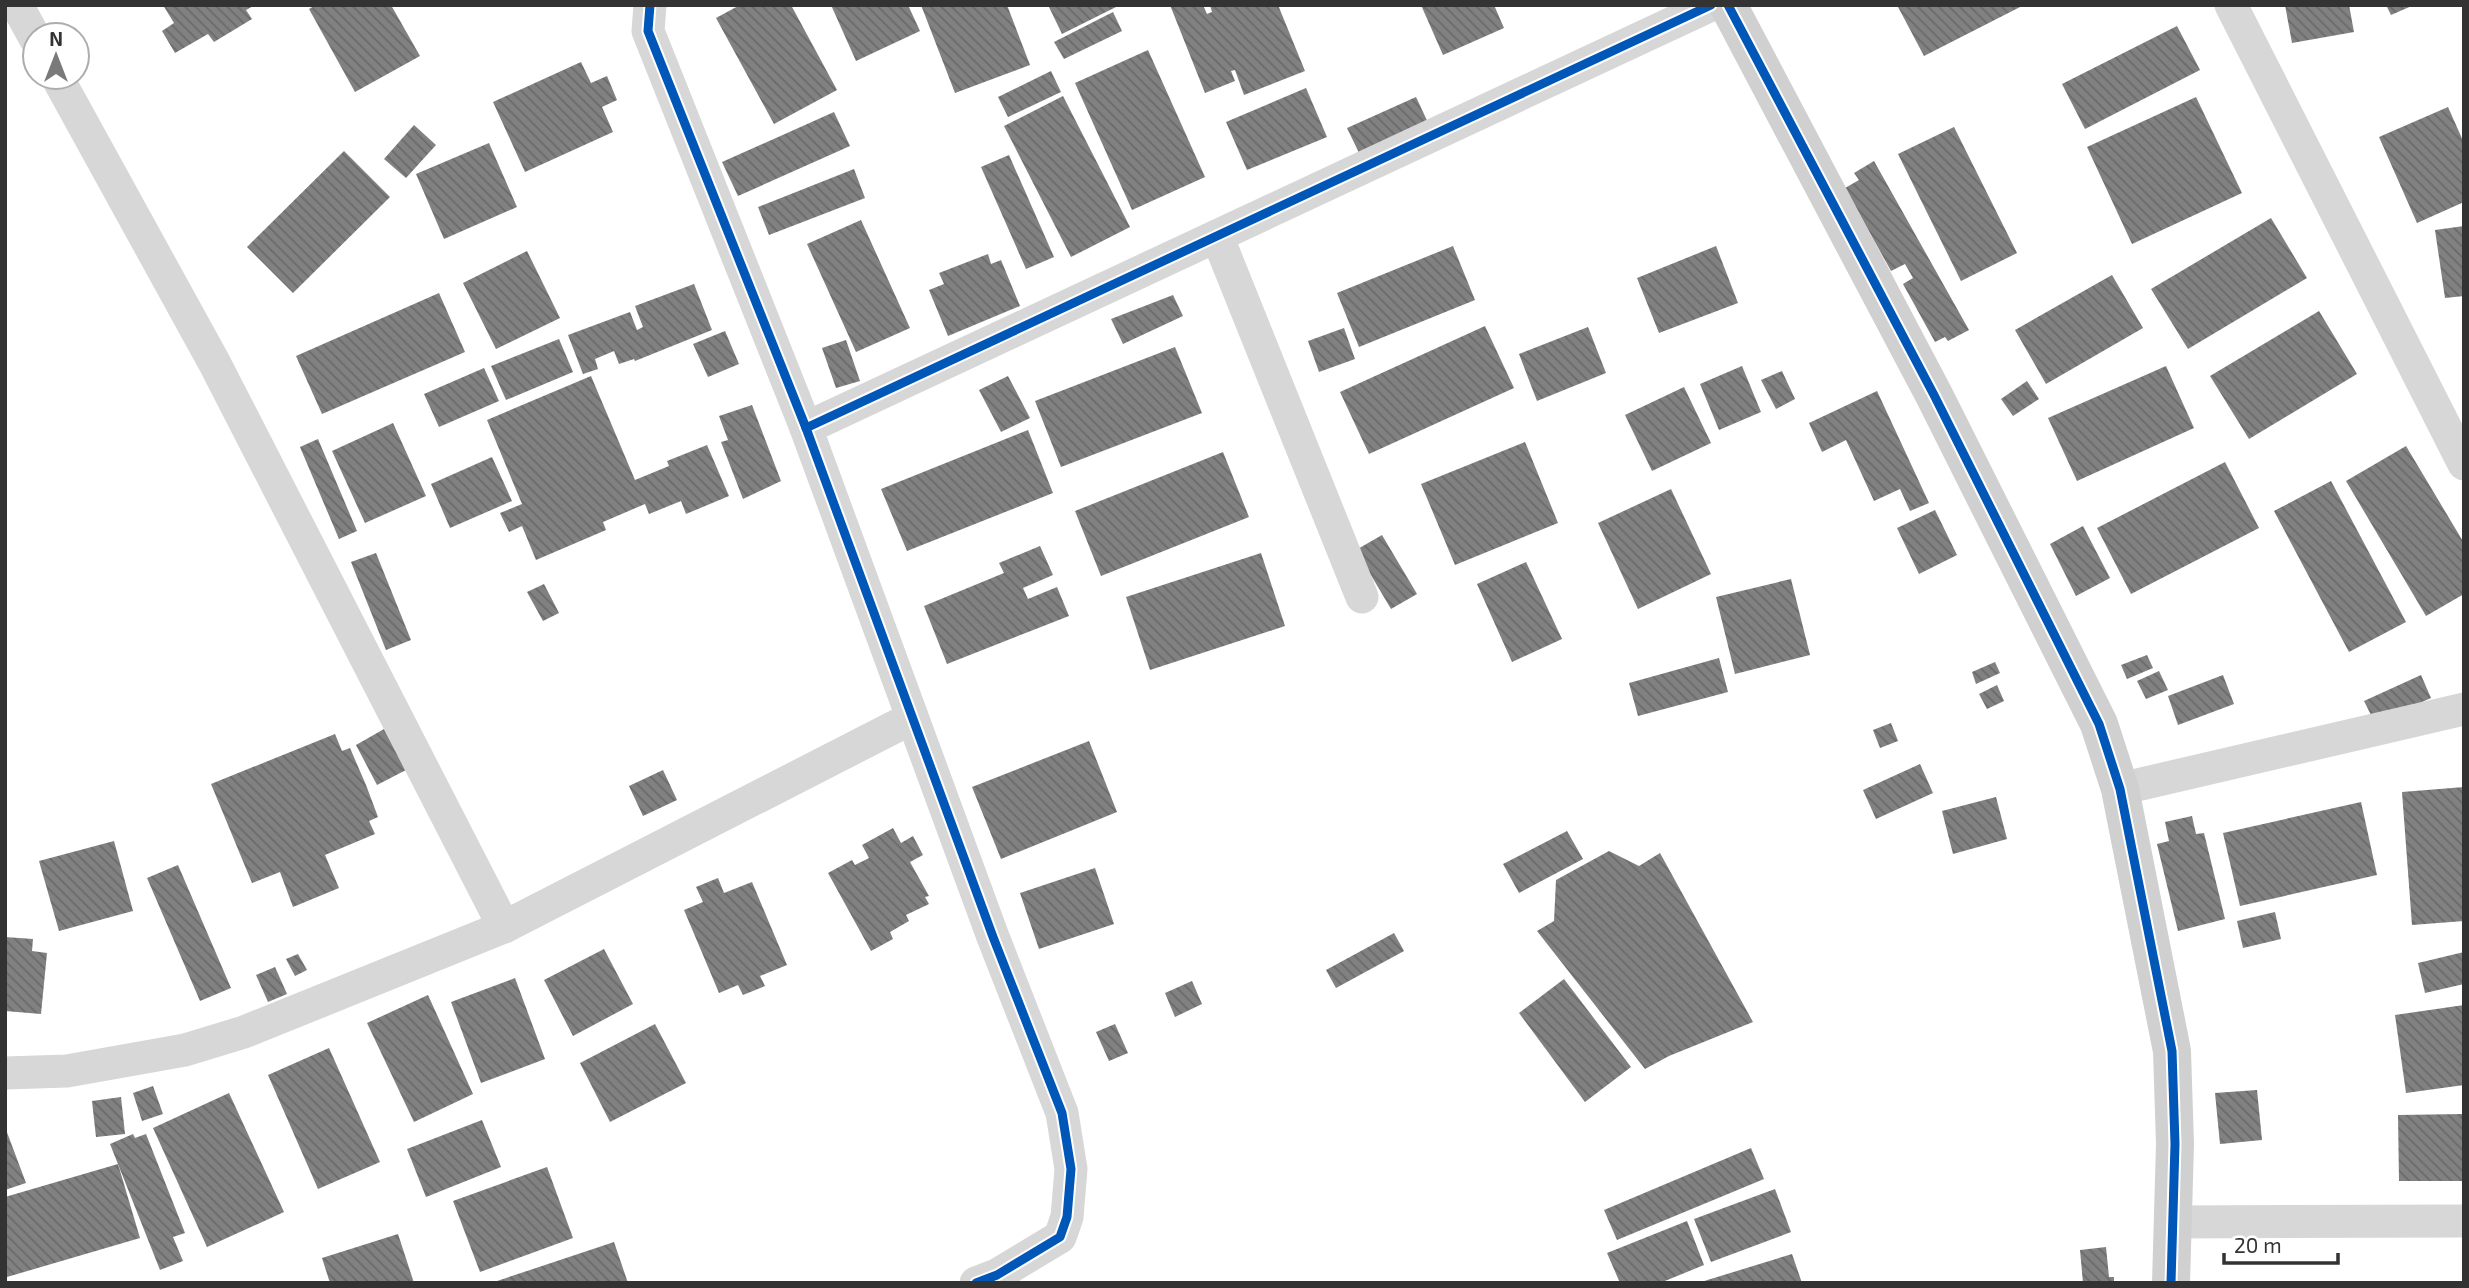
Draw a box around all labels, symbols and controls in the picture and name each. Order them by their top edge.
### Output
north arrow [21,21,91,91]
text: N [49,27,63,50]
scale bar [2224,1222,2338,1266]
text: 20 m [2234,1232,2282,1257]

